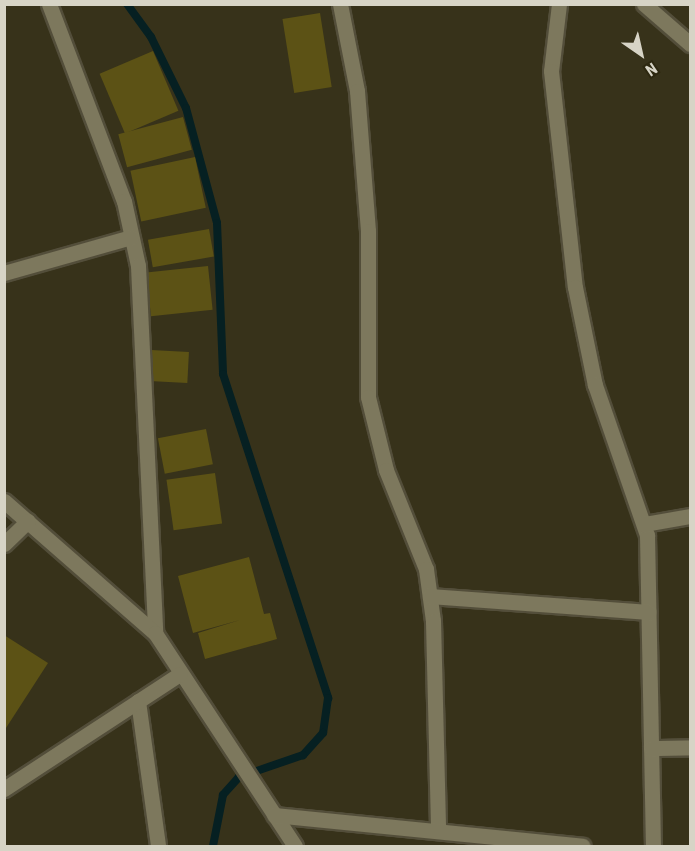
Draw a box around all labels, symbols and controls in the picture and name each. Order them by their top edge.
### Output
north arrow [611,24,671,84]
text: N [642,59,661,80]

